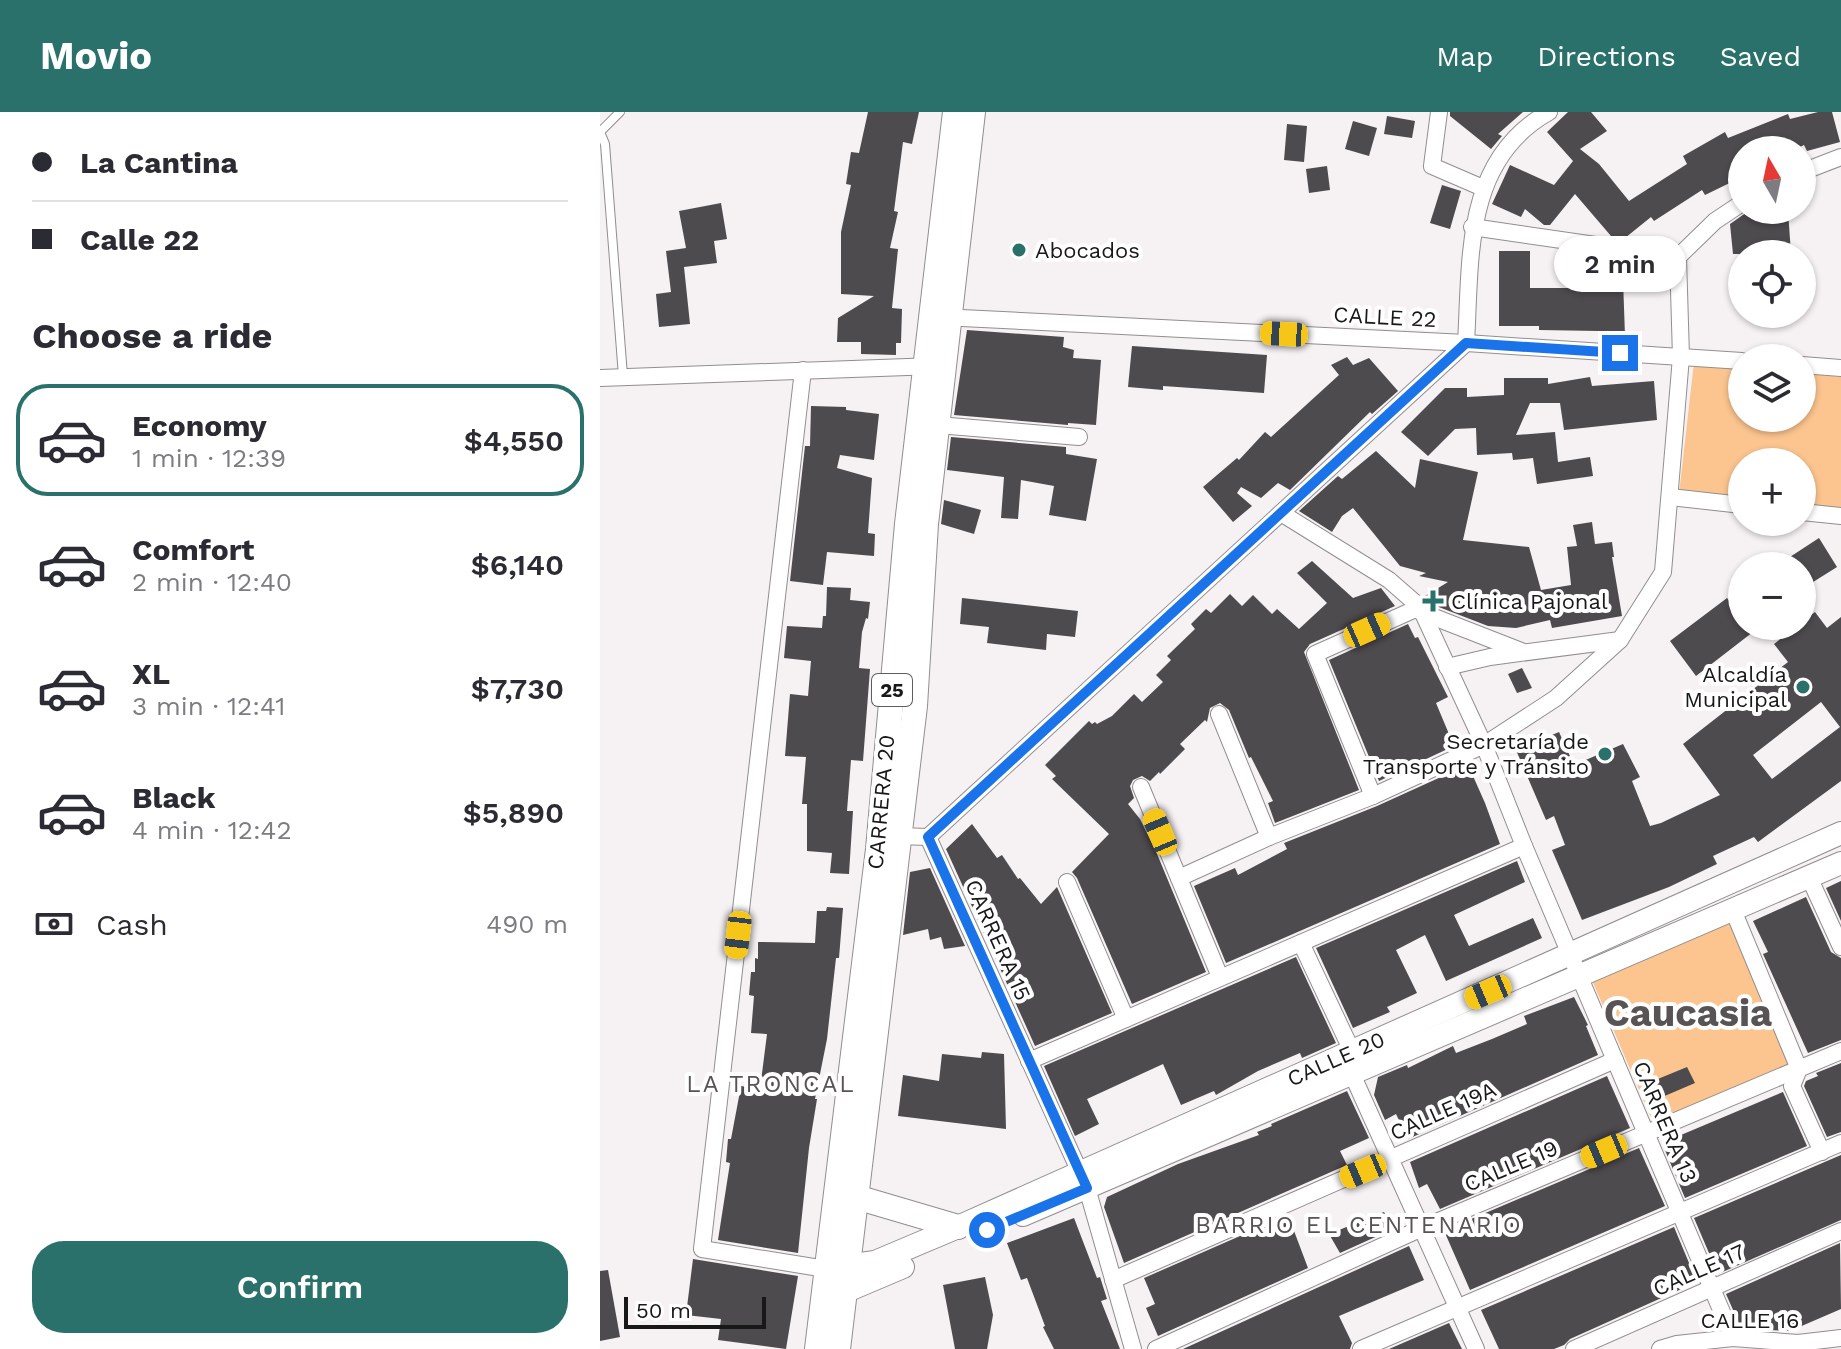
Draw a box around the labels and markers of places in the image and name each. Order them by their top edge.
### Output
place label: Abocados [1035,238,1140,263]
marker: Abocados [1010,241,1028,259]
place label: Clínica Pajonal [1451,589,1608,614]
marker: Clínica Pajonal [1422,590,1444,612]
place label: Alcaldía Municipal [1684,662,1787,712]
marker: Alcaldía Municipal [1794,678,1812,696]
place label: Secretaría de Transporte y Tránsito [1363,729,1589,779]
marker: Secretaría de Transporte y Tránsito [1596,745,1614,763]

